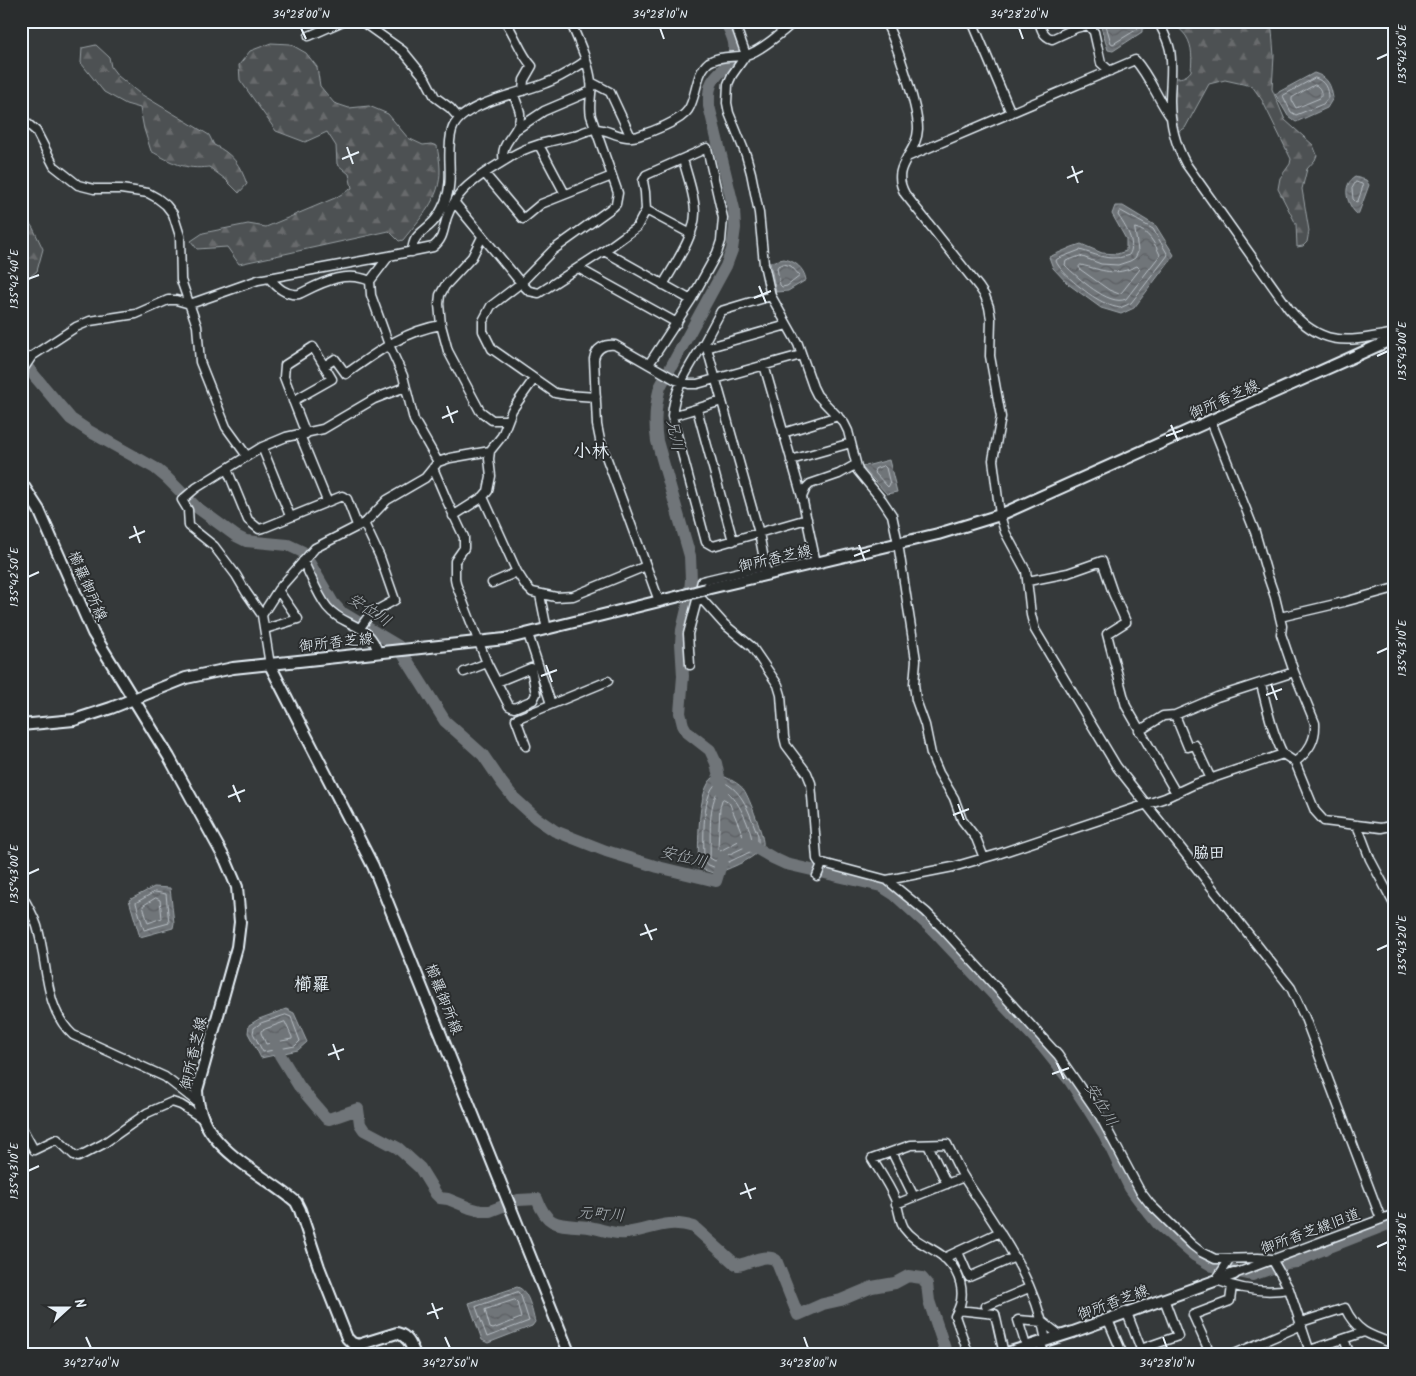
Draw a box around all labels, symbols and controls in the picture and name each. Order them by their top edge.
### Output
text: 34°28'00"N [272,5,330,24]
text: 34°28'10"N [632,5,688,24]
text: 34°28'20"N [990,5,1048,24]
text: 135°42'50"E [1393,23,1412,84]
text: 135°42'40"E [5,248,24,309]
text: 135°43'00"E [1393,320,1412,381]
street label: 御所香芝線 [1185,374,1264,426]
water label: 兄川 [659,417,690,453]
district label: 小林 [573,438,609,467]
street label: 御所香芝線 [736,539,814,579]
text: 135°42'50"E [5,546,24,607]
street label: 櫛羅御所線 [61,547,113,626]
water label: 安位川 [342,587,396,634]
text: 135°43'10"E [1393,618,1412,677]
street label: 御所香芝線 [298,627,375,659]
water label: 安位川 [657,840,710,875]
district label: 脇田 [1193,841,1225,866]
text: 135°43'00"E [5,843,24,904]
text: 135°43'20"E [1393,914,1412,975]
street label: 櫛羅御所線 [418,960,468,1039]
district label: 櫛羅 [294,971,330,1000]
street label: 御所香芝線 [174,1014,214,1092]
water label: 安位川 [1078,1078,1124,1132]
text: 135°43'10"E [5,1141,24,1200]
water label: 元町川 [576,1200,626,1229]
street label: 御所香芝線旧道 [1257,1203,1364,1261]
text: 135°43'30"E [1393,1211,1412,1272]
street label: 御所香芝線 [1074,1279,1153,1327]
north arrow [42,1284,92,1334]
text: N [67,1296,91,1312]
text: 34°27'40"N [63,1354,119,1373]
text: 34°27'50"N [422,1354,478,1373]
text: 34°28'00"N [779,1354,837,1373]
text: 34°28'10"N [1139,1354,1195,1373]

